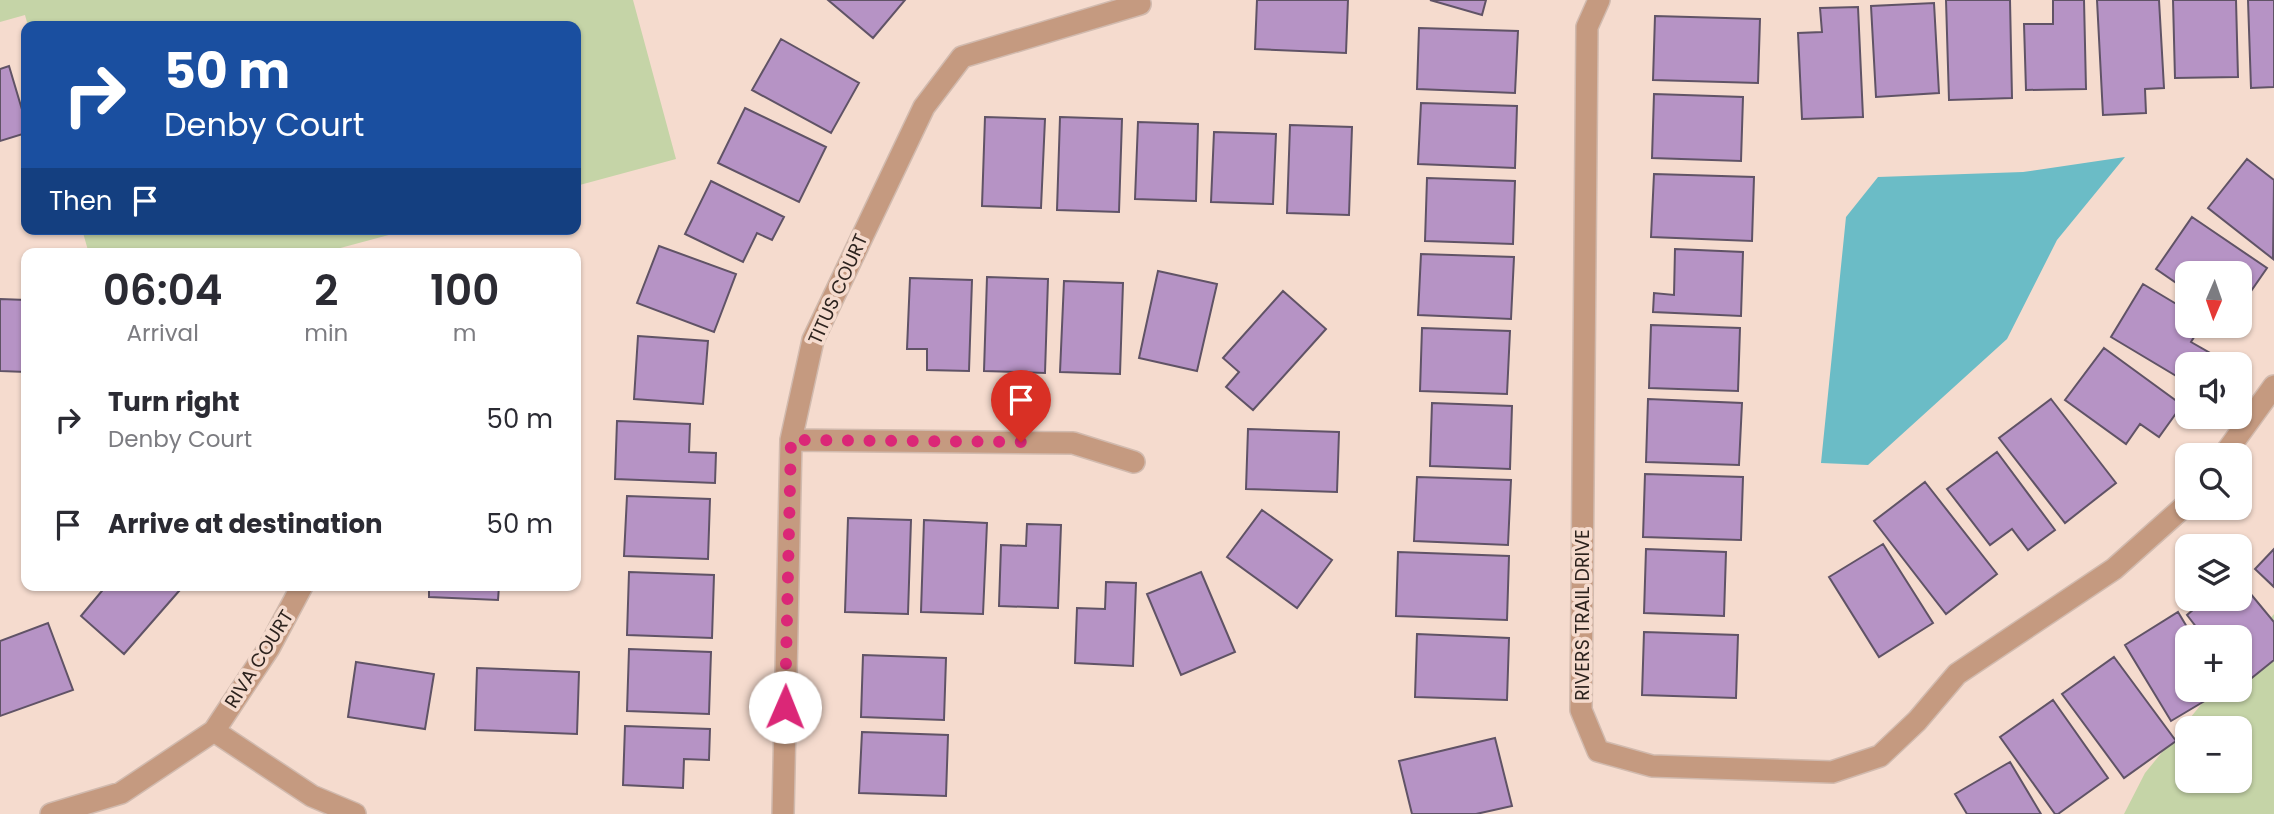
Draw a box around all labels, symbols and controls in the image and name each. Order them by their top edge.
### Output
text: 50 m [164,37,290,105]
icon: right [49,49,140,140]
text: Denby Court [164,102,364,147]
icon: arrive [126,182,164,220]
text: Then [49,183,112,219]
street label: TITUS COURT [802,229,874,349]
text: 06:04 [103,261,223,320]
text: 2 [314,261,338,320]
text: 100 [430,261,499,320]
north arrow [2175,261,2252,338]
map controls [2175,261,2252,793]
text: Arrival [126,317,199,349]
text: min [304,317,348,349]
text: m [453,317,476,349]
button: sound [2175,352,2252,429]
pin [991,370,1051,442]
icon: arrive [1002,381,1040,419]
text: Turn right [108,384,240,420]
icon: right [49,401,87,439]
text: 50 m [487,401,553,437]
text: Denby Court [108,423,252,455]
button: search [2175,443,2252,520]
icon: arrive [49,506,87,544]
text: Arrive at destination [108,506,383,542]
text: 50 m [487,506,553,542]
street label: RIVERS TRAIL DRIVE [1569,529,1596,701]
button: layers [2175,534,2252,611]
street label: RIVA COURT [218,605,300,713]
button: + [2175,625,2252,702]
position arrow [748,670,822,744]
button: − [2175,716,2252,793]

